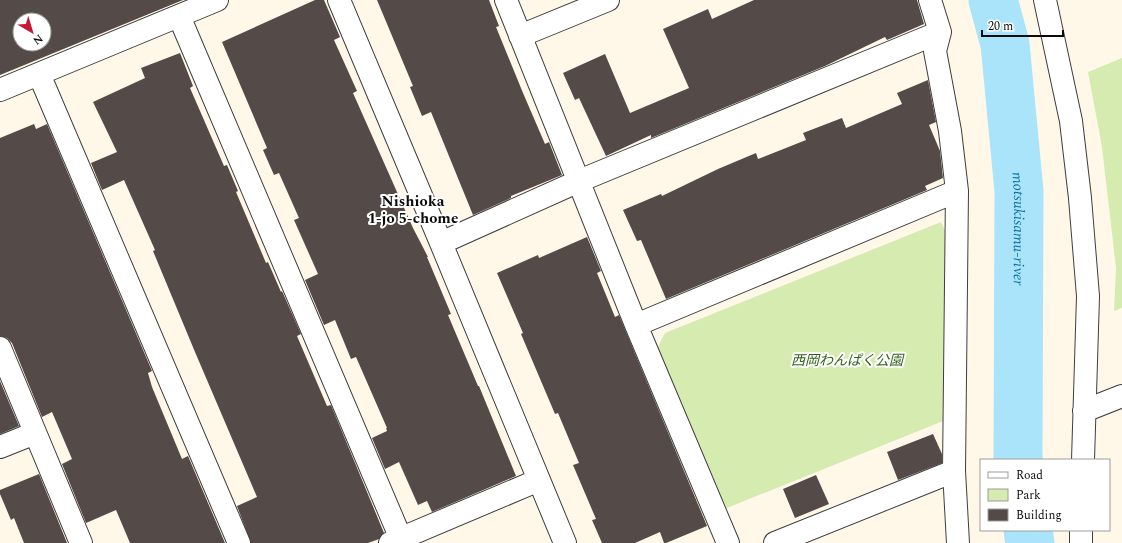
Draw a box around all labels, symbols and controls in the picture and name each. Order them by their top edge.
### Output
north arrow [12,12,52,52]
scale bar [982,12,1063,38]
text: 20 m [988,17,1013,36]
text: N [29,30,47,49]
water label: motsukisamu-river [1006,171,1031,286]
district label: Nishioka 1-jo 5-chome [368,190,458,230]
park label: 西岡わんぱく公園 [791,350,905,371]
legend [980,459,1110,531]
text: Road [1016,466,1043,485]
text: Park [1016,486,1041,505]
text: Building [1016,506,1062,525]

